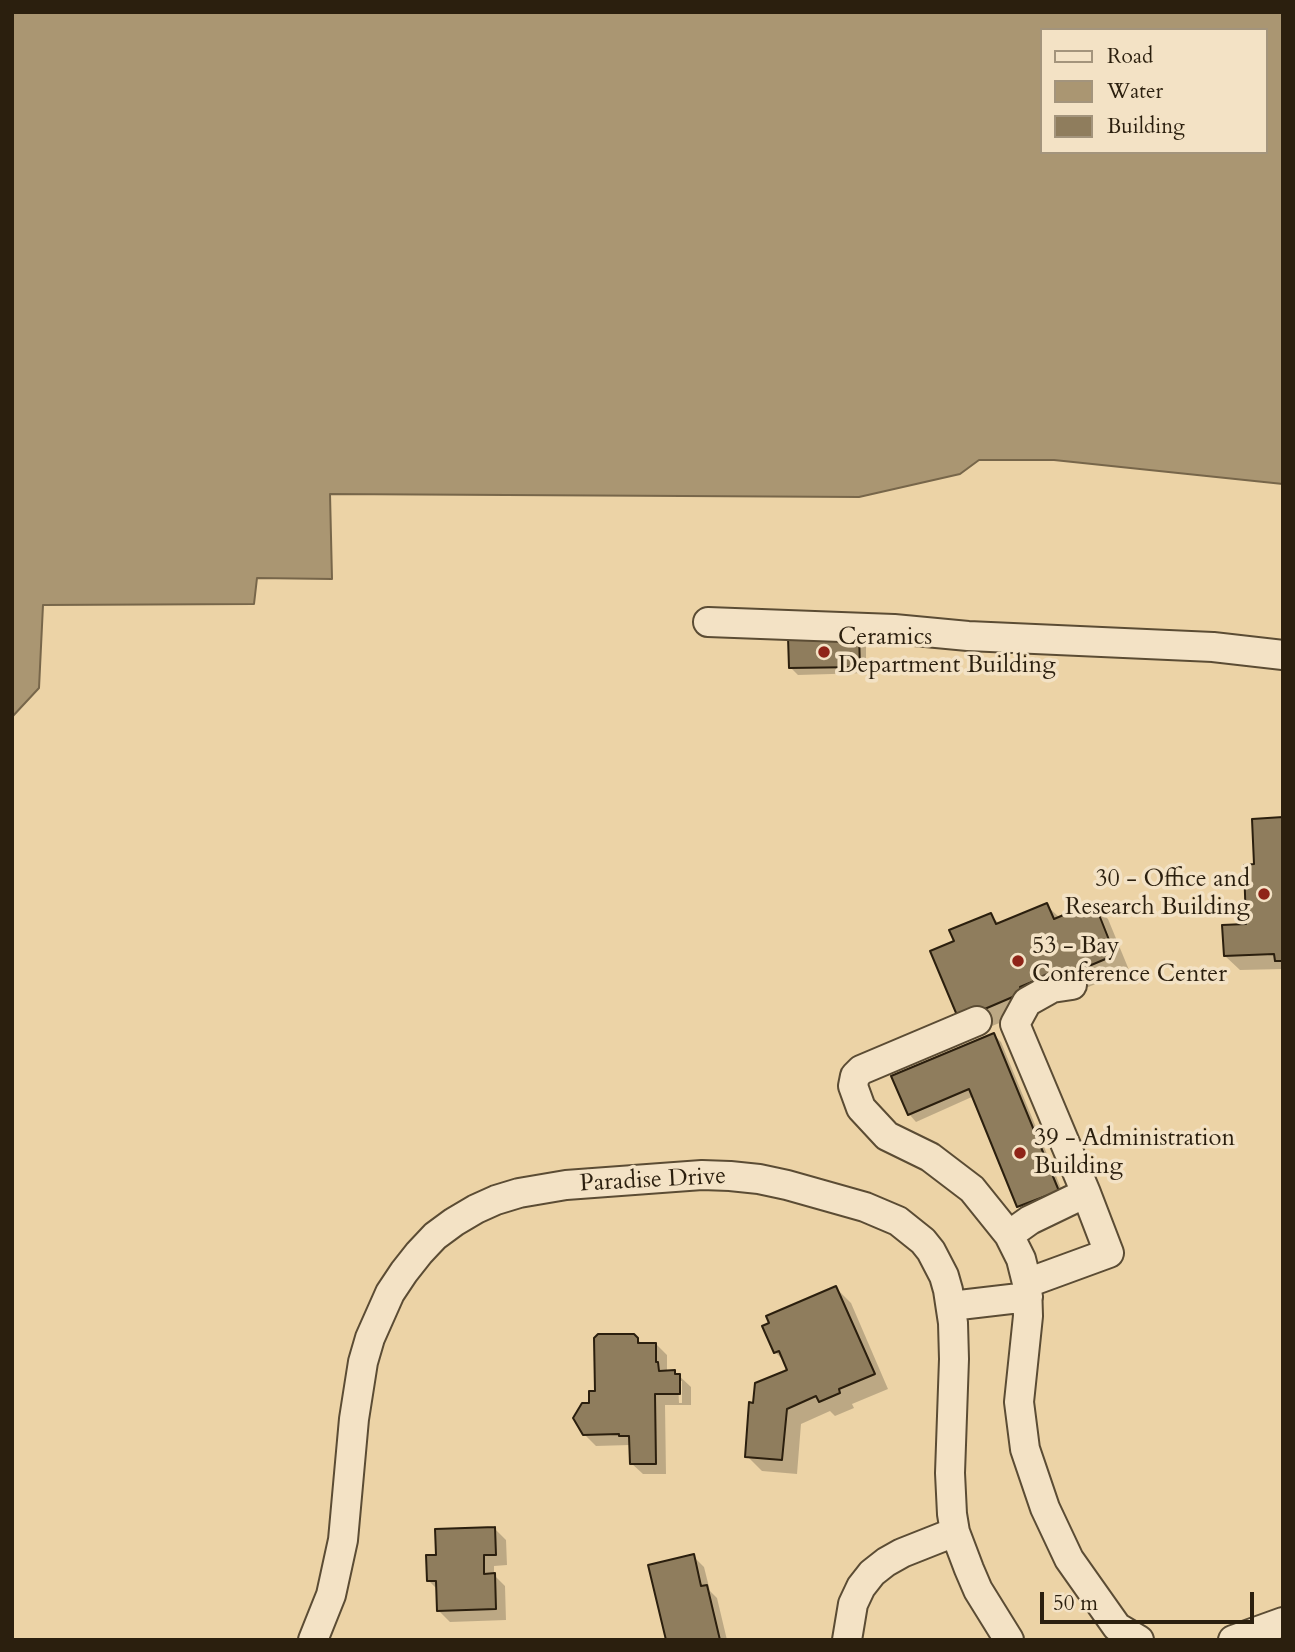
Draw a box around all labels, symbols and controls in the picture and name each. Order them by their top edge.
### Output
legend [1040,28,1267,154]
text: Road [1107,42,1153,71]
text: Water [1107,77,1163,106]
text: Building [1107,112,1185,141]
place label: Ceramics Department Building [838,624,1056,680]
marker: Ceramics Department Building [816,644,832,660]
place label: 30 - Office and Research Building [1065,866,1250,922]
marker: 30 - Office and Research Building [1256,886,1272,902]
place label: 53 - Bay Conference Center [1032,933,1227,989]
marker: 53 - Bay Conference Center [1010,953,1026,969]
place label: 39 - Administration Building [1034,1125,1235,1181]
marker: 39 - Administration Building [1012,1145,1028,1161]
street label: Paradise Drive [579,1163,727,1199]
scale bar [1043,1578,1256,1622]
text: 50 m [1053,1589,1098,1618]

